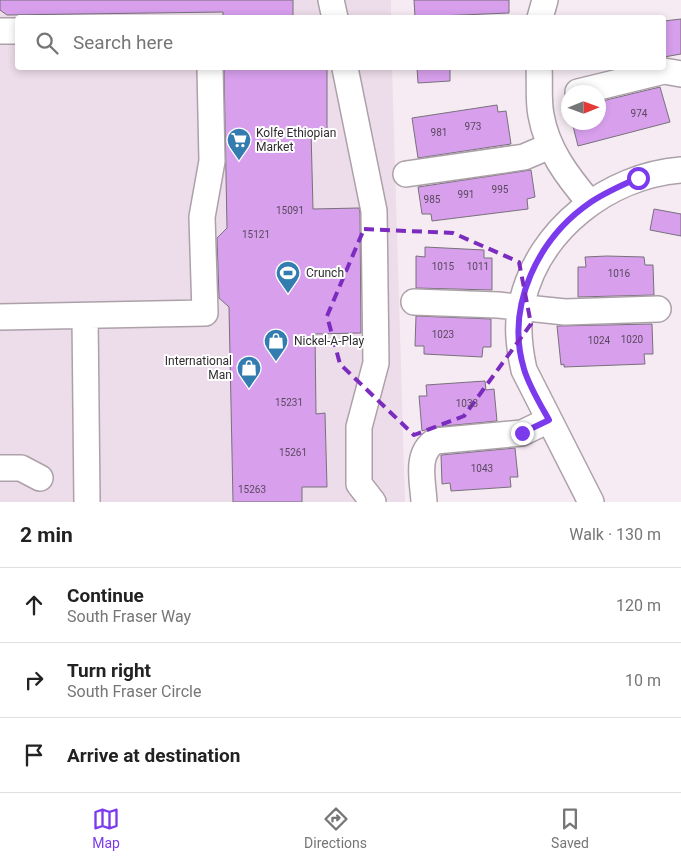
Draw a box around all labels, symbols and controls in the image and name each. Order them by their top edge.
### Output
search box [15,15,666,70]
icon: search [33,29,61,57]
text: Search here [73,31,173,54]
north arrow [561,85,606,130]
house number: 974 [631,108,648,119]
house number: 973 [465,121,481,132]
place label: Kolfe Ethiopian Market [256,126,336,154]
supermarket icon: Kolfe Ethiopian Market [226,127,252,161]
house number: 981 [431,127,447,138]
route start [627,167,650,190]
house number: 995 [492,184,509,195]
house number: 991 [458,189,474,200]
house number: 985 [424,194,441,205]
house number: 15091 [276,205,304,216]
house number: 15121 [242,229,270,240]
sports icon: Crunch [275,260,301,294]
house number: 1015 [432,261,455,272]
house number: 1011 [467,261,489,272]
place label: Crunch [306,266,344,280]
house number: 1016 [608,268,631,279]
shop icon: Nickel-A-Play [263,328,289,362]
house number: 1023 [432,329,454,340]
place label: Nickel-A-Play [294,334,364,348]
house number: 1020 [621,334,644,345]
house number: 1024 [588,335,611,346]
place label: International Man [165,354,232,382]
shop icon: International Man [236,355,262,389]
house number: 15231 [275,397,303,408]
house number: 1033 [456,398,478,409]
route end [511,422,534,445]
house number: 15261 [279,447,307,458]
house number: 1043 [471,463,493,474]
house number: 15263 [238,484,266,495]
text: 2 min [20,523,73,547]
text: Walk · 130 m [569,525,661,544]
text: Continue [67,584,144,607]
icon: ahead [20,591,48,619]
text: 120 m [616,596,661,615]
text: South Fraser Way [67,607,191,626]
text: Turn right [67,659,151,682]
icon: right [20,666,48,694]
text: 10 m [625,671,661,690]
text: South Fraser Circle [67,682,201,701]
icon: arrive [20,741,48,769]
text: Arrive at destination [67,744,240,767]
tab: Map [92,805,120,851]
tab: Directions [304,805,367,851]
tab: Saved [551,805,589,851]

